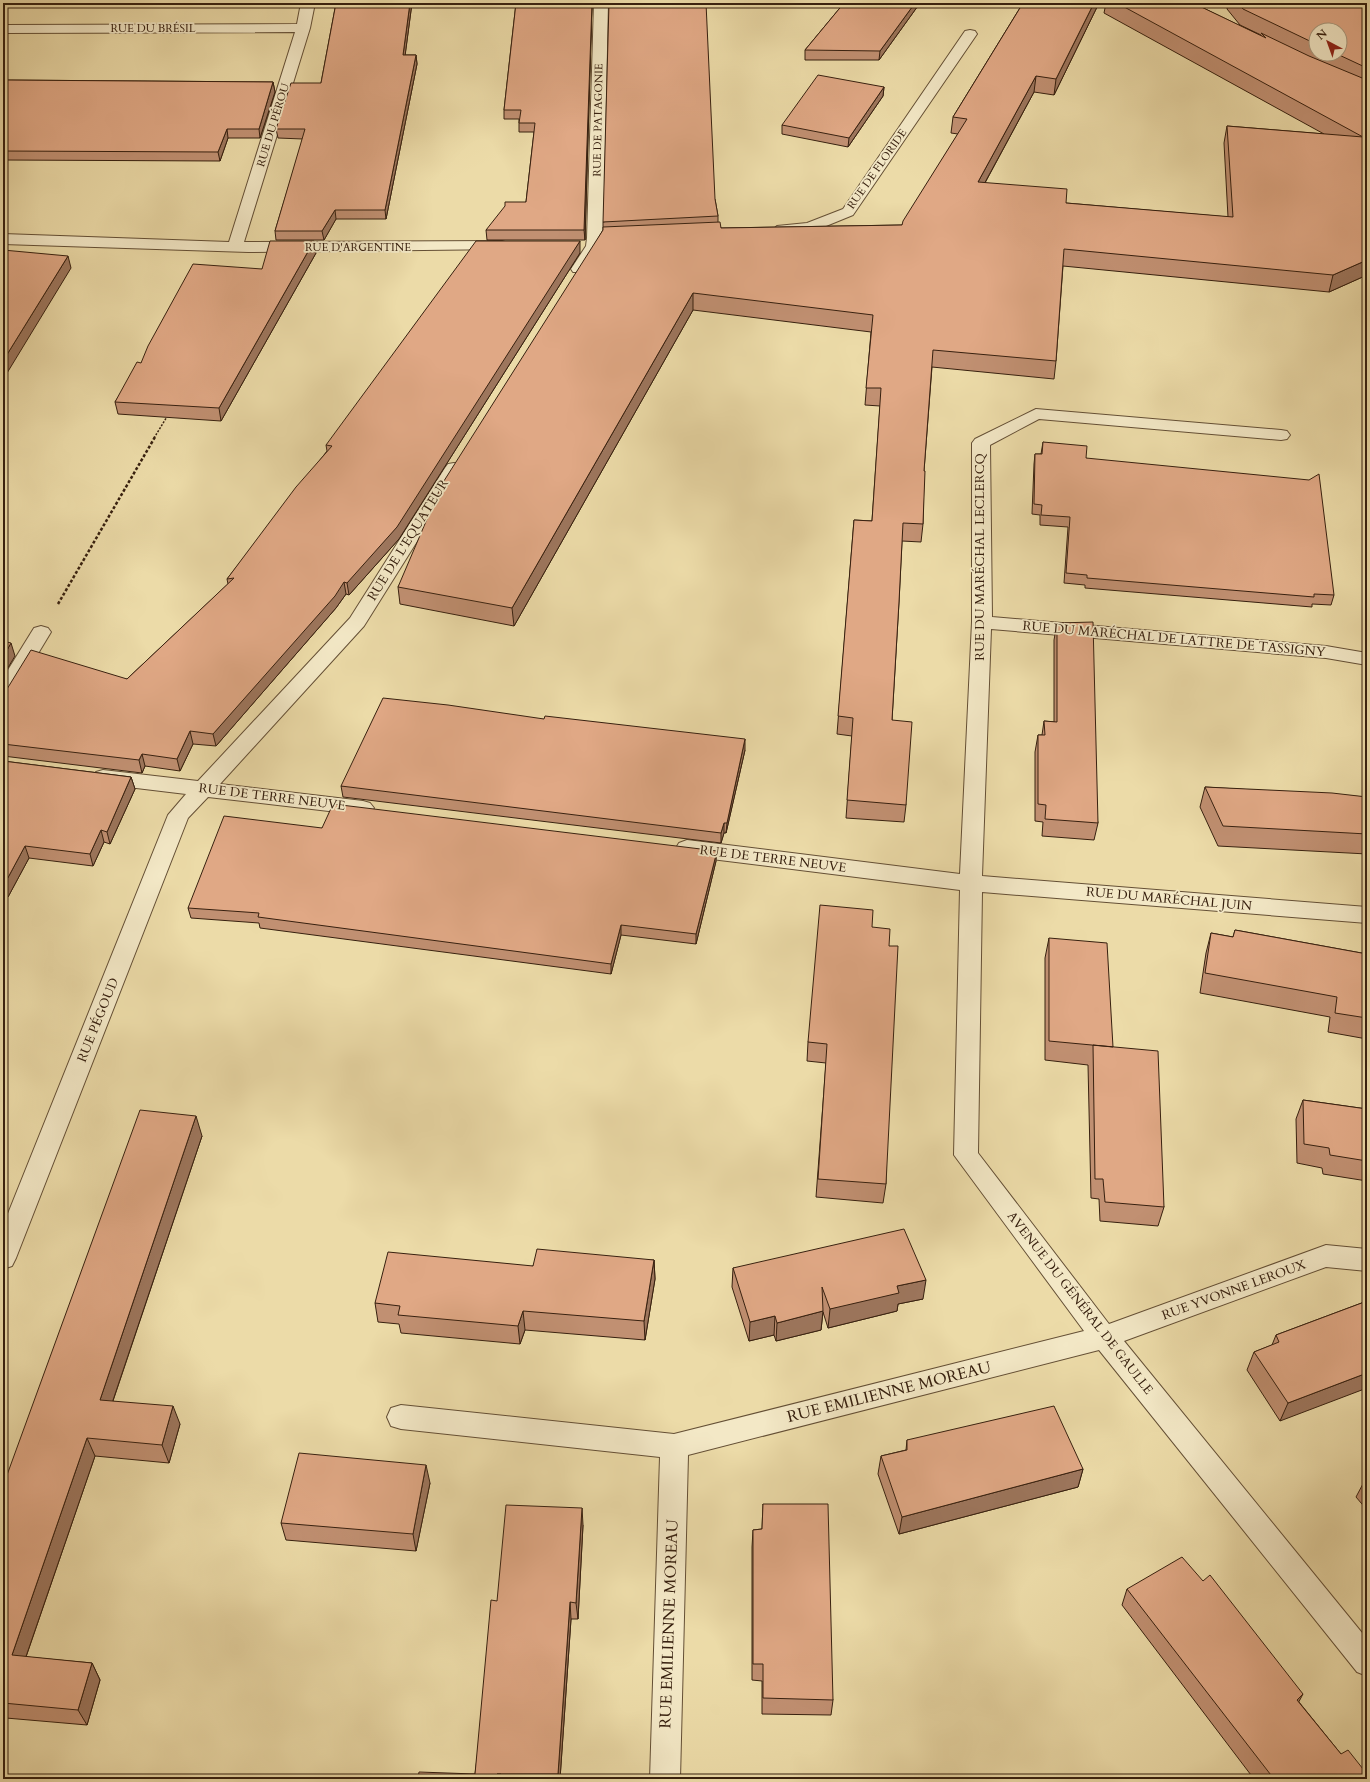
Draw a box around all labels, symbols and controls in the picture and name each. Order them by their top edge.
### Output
street label: RUE DU BRÉSIL [110,21,196,36]
north arrow [1308,22,1348,62]
text: N [1313,26,1331,44]
street label: RUE DE PATAGONIE [590,63,606,177]
street label: RUE DU PÉROU [253,81,293,169]
street label: RUE DE FLORIDE [844,126,910,212]
street label: RUE D'ARGENTINE [305,240,411,255]
street label: RUE DU MARÉCHAL LECLERCQ [971,453,989,661]
street label: RUE DE L'EQUATEUR [363,476,453,604]
street label: RUE DU MARÉCHAL DE LATTRE DE TASSIGNY [1022,617,1326,661]
street label: RUE DE TERRE NEUVE [198,779,346,815]
street label: RUE DE TERRE NEUVE [699,841,847,877]
street label: RUE DU MARÉCHAL JUIN [1085,883,1253,915]
street label: RUE PÉGOUD [73,975,123,1065]
street label: AVENUE DU GÉNÉRAL DE GAULLE [1003,1208,1157,1398]
street label: RUE YVONNE LEROUX [1159,1255,1309,1324]
street label: RUE EMILIENNE MOREAU [785,1356,993,1428]
street label: RUE EMILIENNE MOREAU [654,1519,684,1729]

